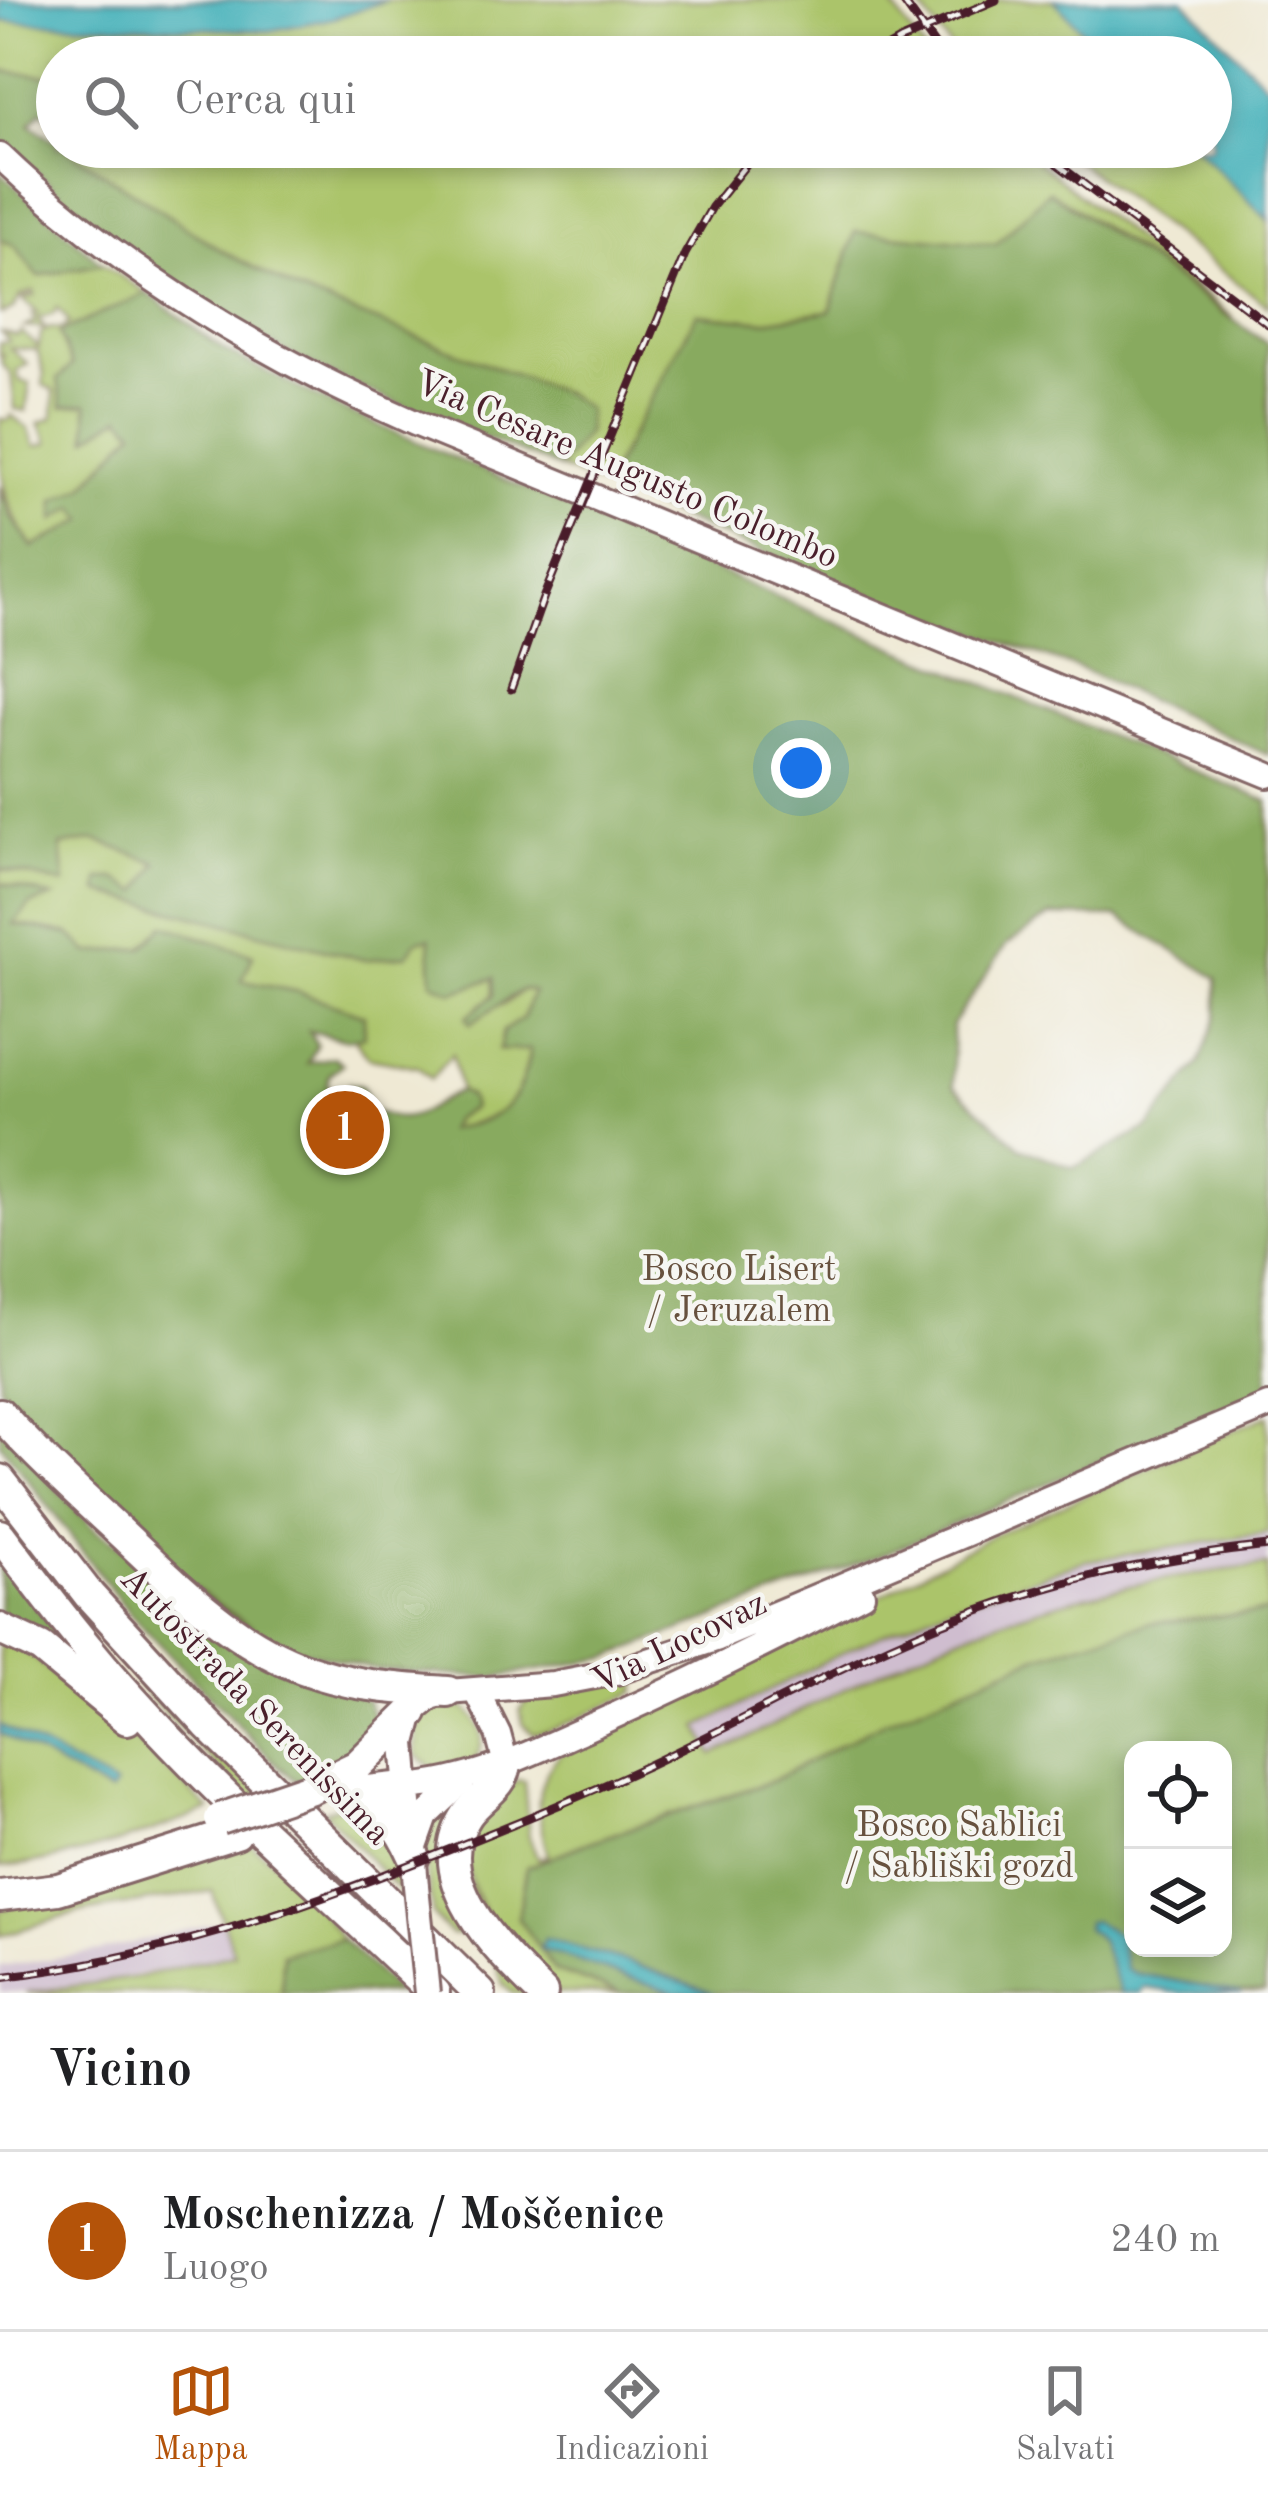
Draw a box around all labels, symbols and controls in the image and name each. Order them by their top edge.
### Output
search box [36,36,1232,168]
icon: search [78,69,144,135]
text: Cerca qui [174,79,357,124]
street label: Via Cesare Augusto Colombo [409,365,843,577]
your location [771,738,831,798]
pin: 1 [306,1085,384,1175]
park label: Bosco Lisert / Jeruzalem [641,1253,837,1330]
street label: Autostrada Serenissima [112,1561,396,1853]
street label: Via Locovaz [587,1586,773,1702]
map controls [1124,1741,1232,1957]
button: locate [1124,1741,1232,1849]
park label: Bosco Sablici / Sabliški gozd [844,1809,1074,1886]
button: layers [1124,1849,1232,1957]
text: Vicino [48,2046,192,2097]
text: Moschenizza / Moščenice [162,2194,665,2239]
text: 1 [76,2221,98,2260]
text: 240 m [1110,2221,1220,2260]
text: Luogo [162,2249,269,2288]
tab: Mappa [153,2358,248,2471]
tab: Indicazioni [555,2358,709,2471]
tab: Salvati [1016,2358,1115,2471]

